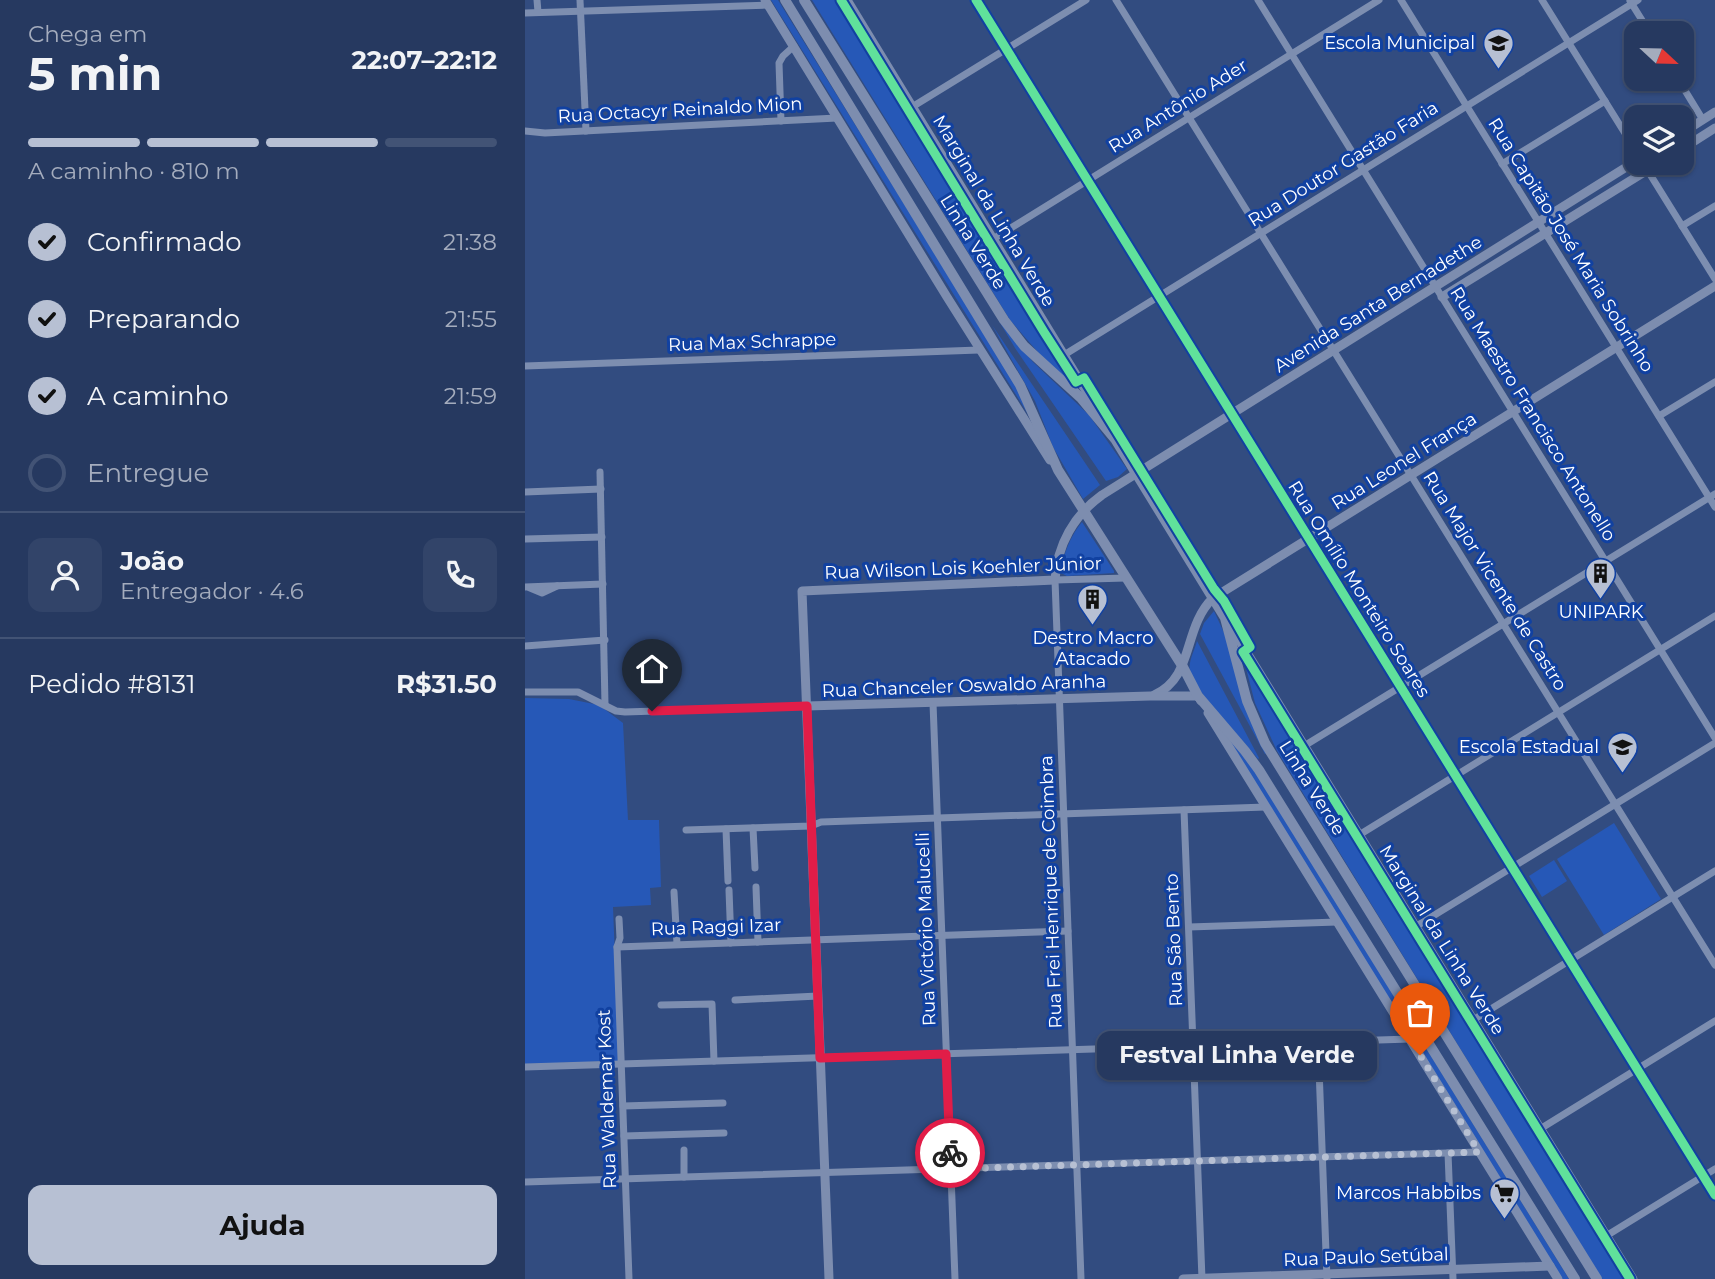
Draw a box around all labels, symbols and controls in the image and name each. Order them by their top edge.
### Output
text: Chega em [28,20,147,48]
north arrow [1624,21,1694,91]
map controls [1624,21,1694,175]
school or university icon: Escola Municipal [1481,26,1515,70]
place label: Escola Municipal [1324,32,1475,54]
text: 22:07–22:12 [352,44,497,76]
text: 5 min [28,45,162,102]
street label: Rua Antônio Ader [1104,54,1252,158]
street label: Rua Octacyr Reinaldo Mion [557,93,803,127]
street label: Rua Doutor Gastão Faria [1244,96,1442,232]
button: layers [1624,105,1694,175]
street label: Marginal da Linha Verde [928,111,1060,311]
street label: Rua Capitão José Maria Sobrinho [1483,114,1659,376]
text: A caminho · 810 m [28,157,240,185]
street label: Linha Verde [935,191,1011,293]
icon: check [28,223,66,261]
text: Confirmado [87,226,242,258]
text: 21:38 [443,228,497,256]
street label: Avenida Santa Bernadethe [1270,231,1486,377]
street label: Rua Maestro Francisco Antonello [1445,283,1621,545]
icon: check [28,300,66,338]
text: Preparando [87,303,240,335]
text: 21:55 [445,305,497,333]
street label: Rua Max Schrappe [668,328,837,356]
icon: check [28,377,66,415]
text: A caminho [87,380,228,412]
text: 21:59 [444,382,497,410]
street label: Rua Leonel França [1327,407,1481,515]
text: Entregue [87,457,209,489]
street label: Rua Major Vicente de Castro [1418,467,1572,695]
street label: Rua Omílio Monteiro Soares [1283,477,1435,701]
button: person [28,538,102,612]
button: phone [423,538,497,612]
text: João [120,545,184,577]
street label: Rua Wilson Lois Koehler Júnior [824,552,1102,584]
building icon: UNIPARK [1584,557,1618,601]
text: Entregador · 4.6 [120,577,304,605]
building icon: Destro Macro Atacado [1076,583,1110,627]
place label: UNIPARK [1558,601,1644,623]
place label: Destro Macro Atacado [1032,627,1154,670]
pin [622,639,682,711]
icon: home [633,650,671,688]
text: Pedido #8131 [28,668,196,700]
text: R$31.50 [396,668,497,700]
street label: Rua Chanceler Oswaldo Aranha [821,670,1107,702]
school or university icon: Escola Estadual [1605,730,1639,774]
place label: Escola Estadual [1459,736,1599,758]
street label: Linha Verde [1274,737,1350,840]
street label: Rua Frei Henrique de Coimbra [1035,755,1067,1029]
street label: Rua Victório Malucelli [912,832,940,1026]
street label: Marginal da Linha Verde [1375,841,1510,1039]
street label: Rua São Bento [1161,873,1187,1007]
street label: Rua Raggi Izar [650,914,782,940]
pin [1390,983,1450,1055]
icon: bag [1401,994,1439,1032]
street label: Rua Waldemar Kost [593,1009,621,1189]
callout: Festval Linha Verde [1098,1030,1378,1080]
text: Festval Linha Verde [1119,1041,1355,1069]
courier [915,1118,985,1188]
icon: bike [931,1134,969,1172]
supermarket icon: Marcos Habbibs [1487,1176,1521,1220]
place label: Marcos Habbibs [1336,1182,1481,1204]
button: Ajuda [28,1185,497,1265]
street label: Rua Paulo Setúbal [1283,1243,1449,1271]

